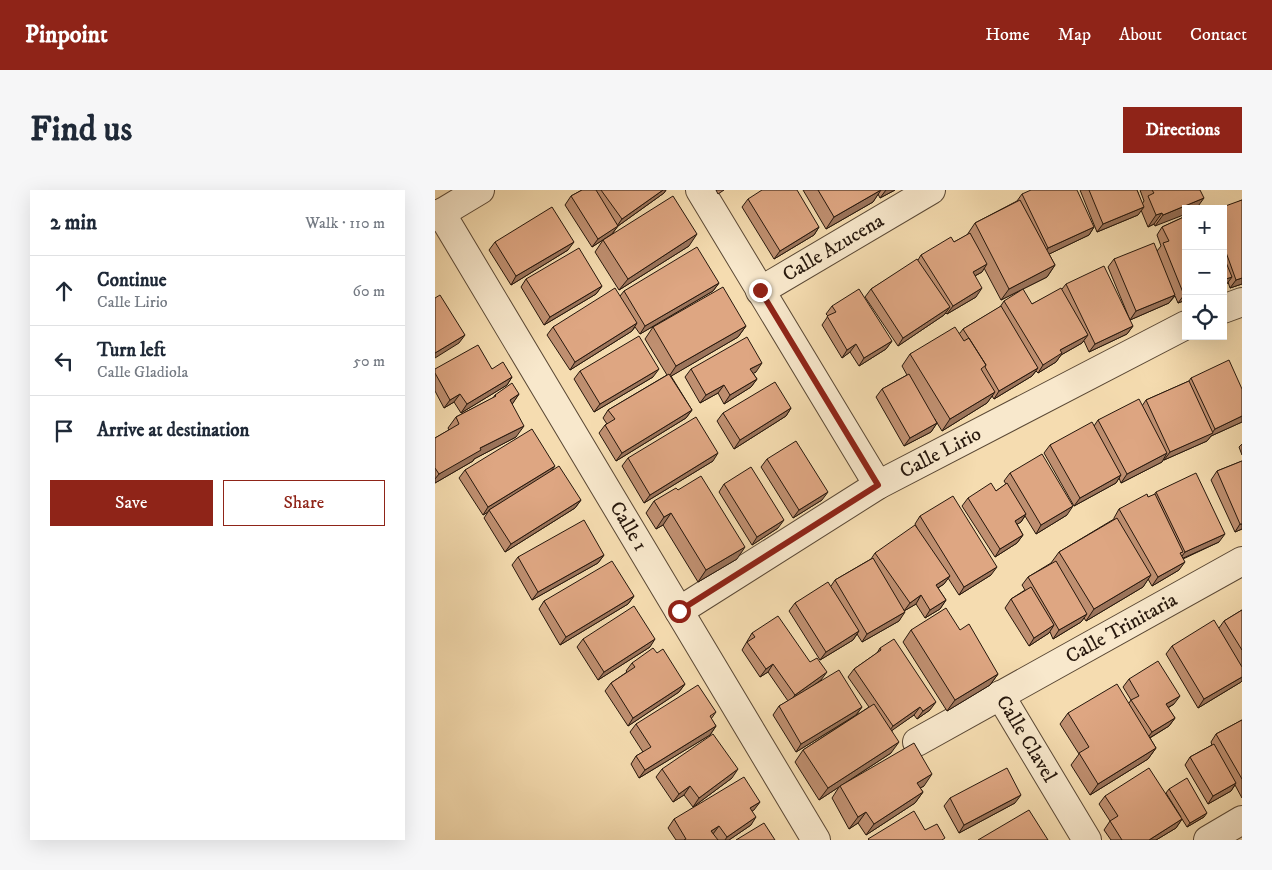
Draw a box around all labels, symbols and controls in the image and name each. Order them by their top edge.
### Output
text: Pinpoint [25,20,108,50]
text: Home [985,24,1030,46]
text: Map [1058,24,1091,46]
text: About [1119,24,1162,46]
text: Contact [1190,24,1247,46]
button: Directions [1123,107,1242,153]
text: Find us [30,108,132,152]
map controls [1182,205,1227,340]
button: + [1182,205,1227,250]
street label: Calle Azucena [778,208,889,287]
text: 2 min [50,210,97,236]
text: Walk · 110 m [305,213,385,233]
button: − [1182,250,1227,295]
text: Continue [97,269,167,292]
icon: ahead [50,277,78,305]
route end [749,279,772,302]
text: 60 m [353,281,385,301]
text: Calle Lirio [97,292,168,312]
button: locate [1182,295,1227,340]
text: Turn left [97,339,166,362]
icon: left [50,347,78,375]
text: 50 m [353,351,385,371]
text: Calle Gladiola [97,362,188,382]
icon: arrive [50,417,78,445]
text: Arrive at destination [97,419,249,442]
street label: Calle Lirio [896,421,985,484]
button: Save [50,480,213,526]
button: Share [223,480,385,526]
street label: Calle 1 [604,497,653,556]
street label: Calle Trinitaria [1061,587,1182,669]
route start [668,600,691,623]
street label: Calle Clavel [991,691,1062,787]

